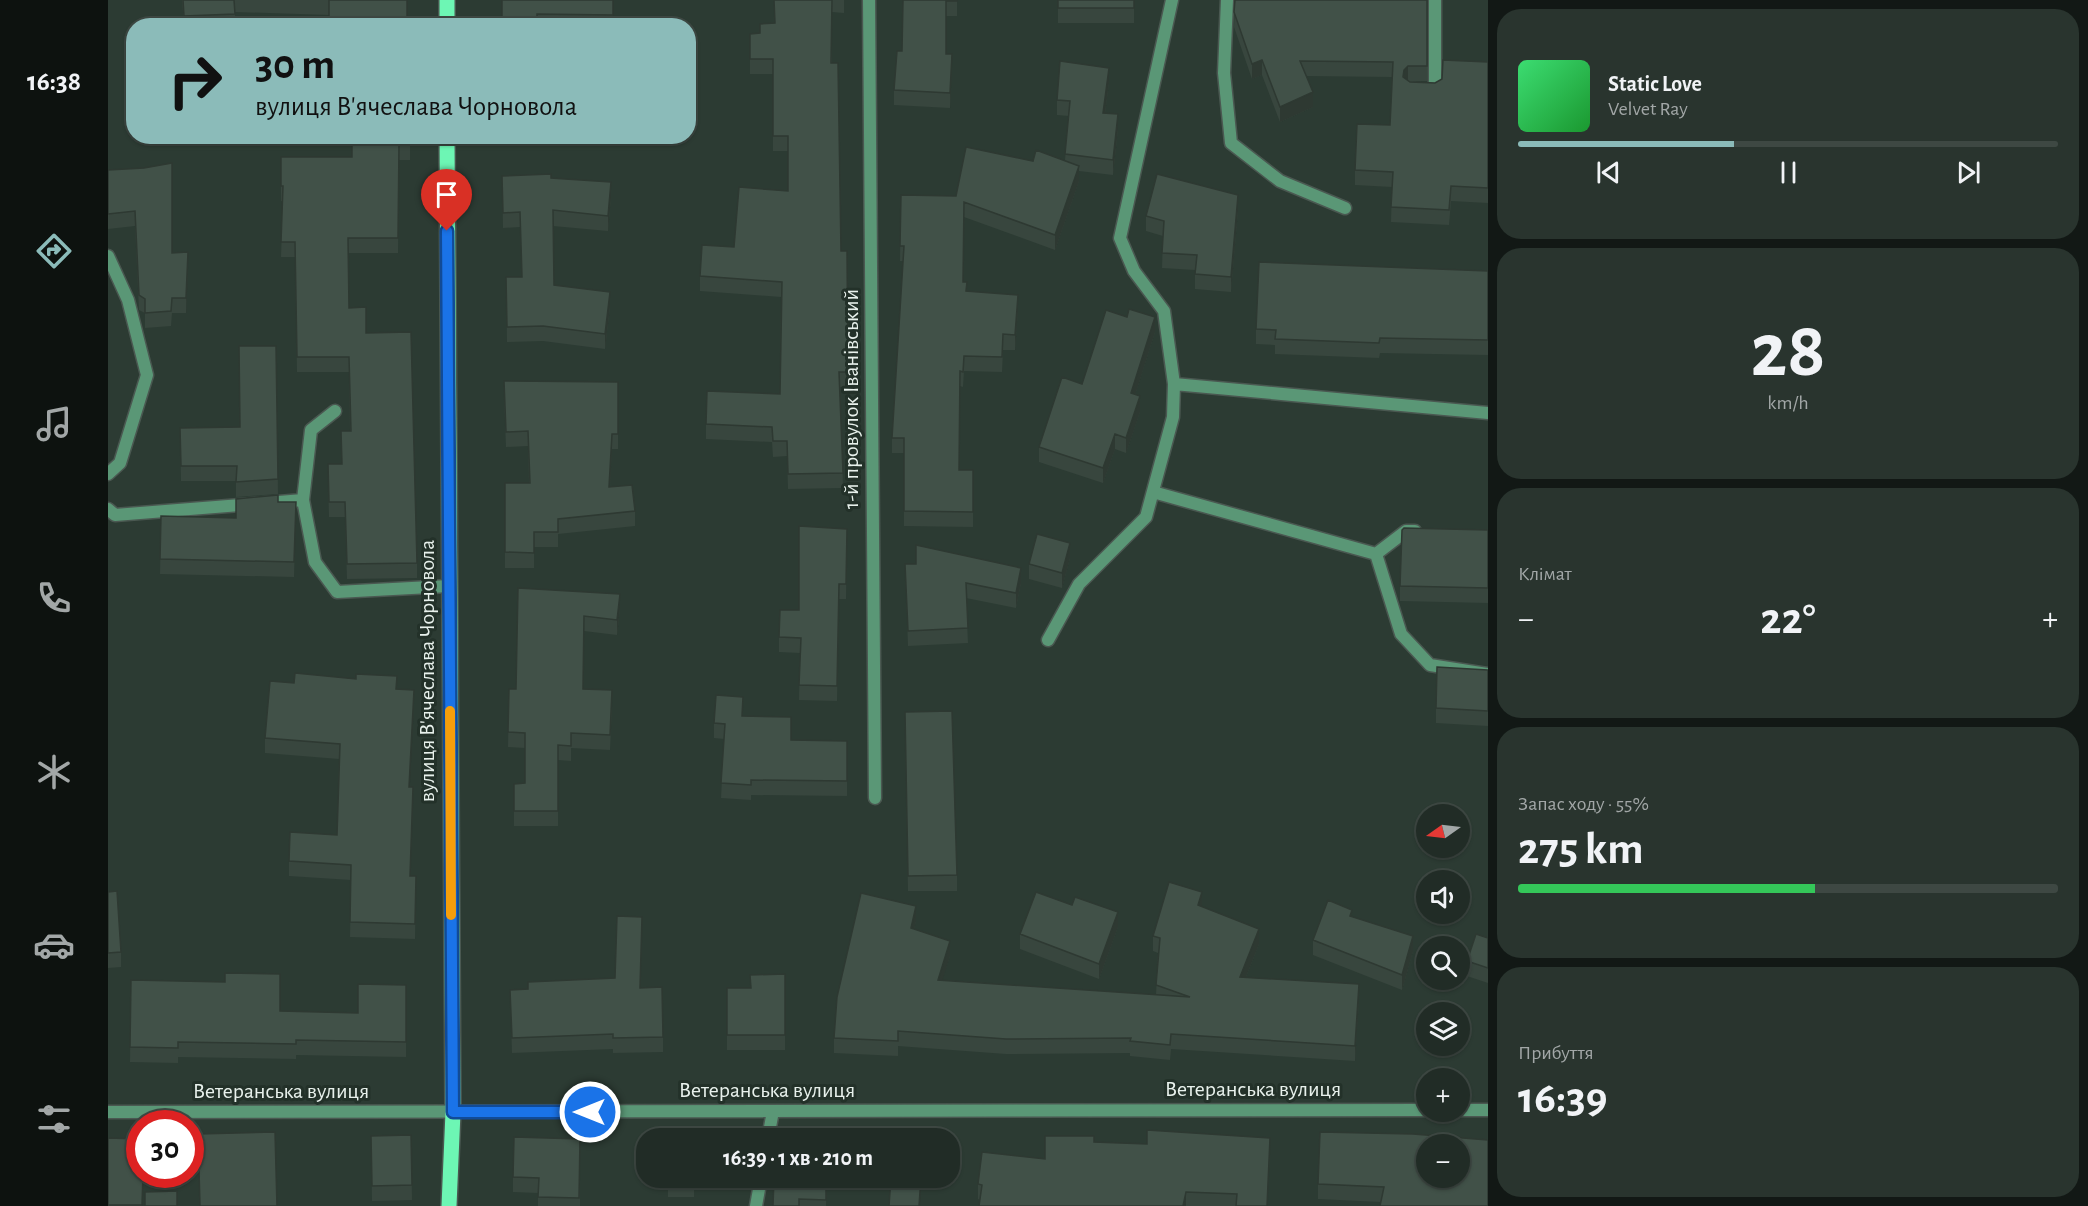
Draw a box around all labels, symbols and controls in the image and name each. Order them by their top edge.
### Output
icon: right [156,42,234,120]
text: 30 m [255,44,335,86]
text: 16:38 [27,68,81,95]
text: Static Love [1608,73,1702,95]
text: вулиця В'ячеслава Чорновола [255,93,577,120]
text: Velvet Ray [1608,99,1688,119]
icon: previous [1592,156,1625,189]
icon: pause [1772,156,1805,189]
icon: next [1952,156,1985,189]
pin [421,169,472,231]
icon: arrive [430,178,463,211]
icon: directions [33,230,75,272]
street label: 1-й провулок Іванівський [840,289,862,509]
text: 28 [1750,313,1826,391]
text: km/h [1767,393,1809,413]
icon: music [33,403,75,445]
street label: вулиця В'ячеслава Чорновола [416,540,438,802]
text: Клімат [1518,564,1572,584]
icon: phone [33,577,75,619]
text: 22° [1760,597,1816,642]
text: − [1518,603,1534,636]
text: + [2042,603,2058,636]
icon: climate [33,751,75,793]
text: Запас ходу · 55% [1518,794,1649,814]
north arrow [1416,804,1470,858]
map controls [1416,804,1470,1188]
text: 275 km [1518,827,1643,872]
button: sound [1416,870,1470,924]
icon: car [33,924,75,966]
button: search [1416,936,1470,990]
button: layers [1416,1002,1470,1056]
text: Прибуття [1518,1043,1594,1063]
button: + [1416,1068,1470,1122]
text: 16:39 [1518,1076,1607,1121]
street label: Ветеранська вулиця [1165,1078,1341,1100]
street label: Ветеранська вулиця [679,1079,855,1101]
street label: Ветеранська вулиця [193,1080,369,1102]
position arrow [558,1080,622,1144]
icon: filters [33,1098,75,1140]
speed limit sign: 30 [126,1110,204,1188]
button: − [1416,1134,1470,1188]
text: 16:39 · 1 хв · 210 m [723,1147,873,1169]

